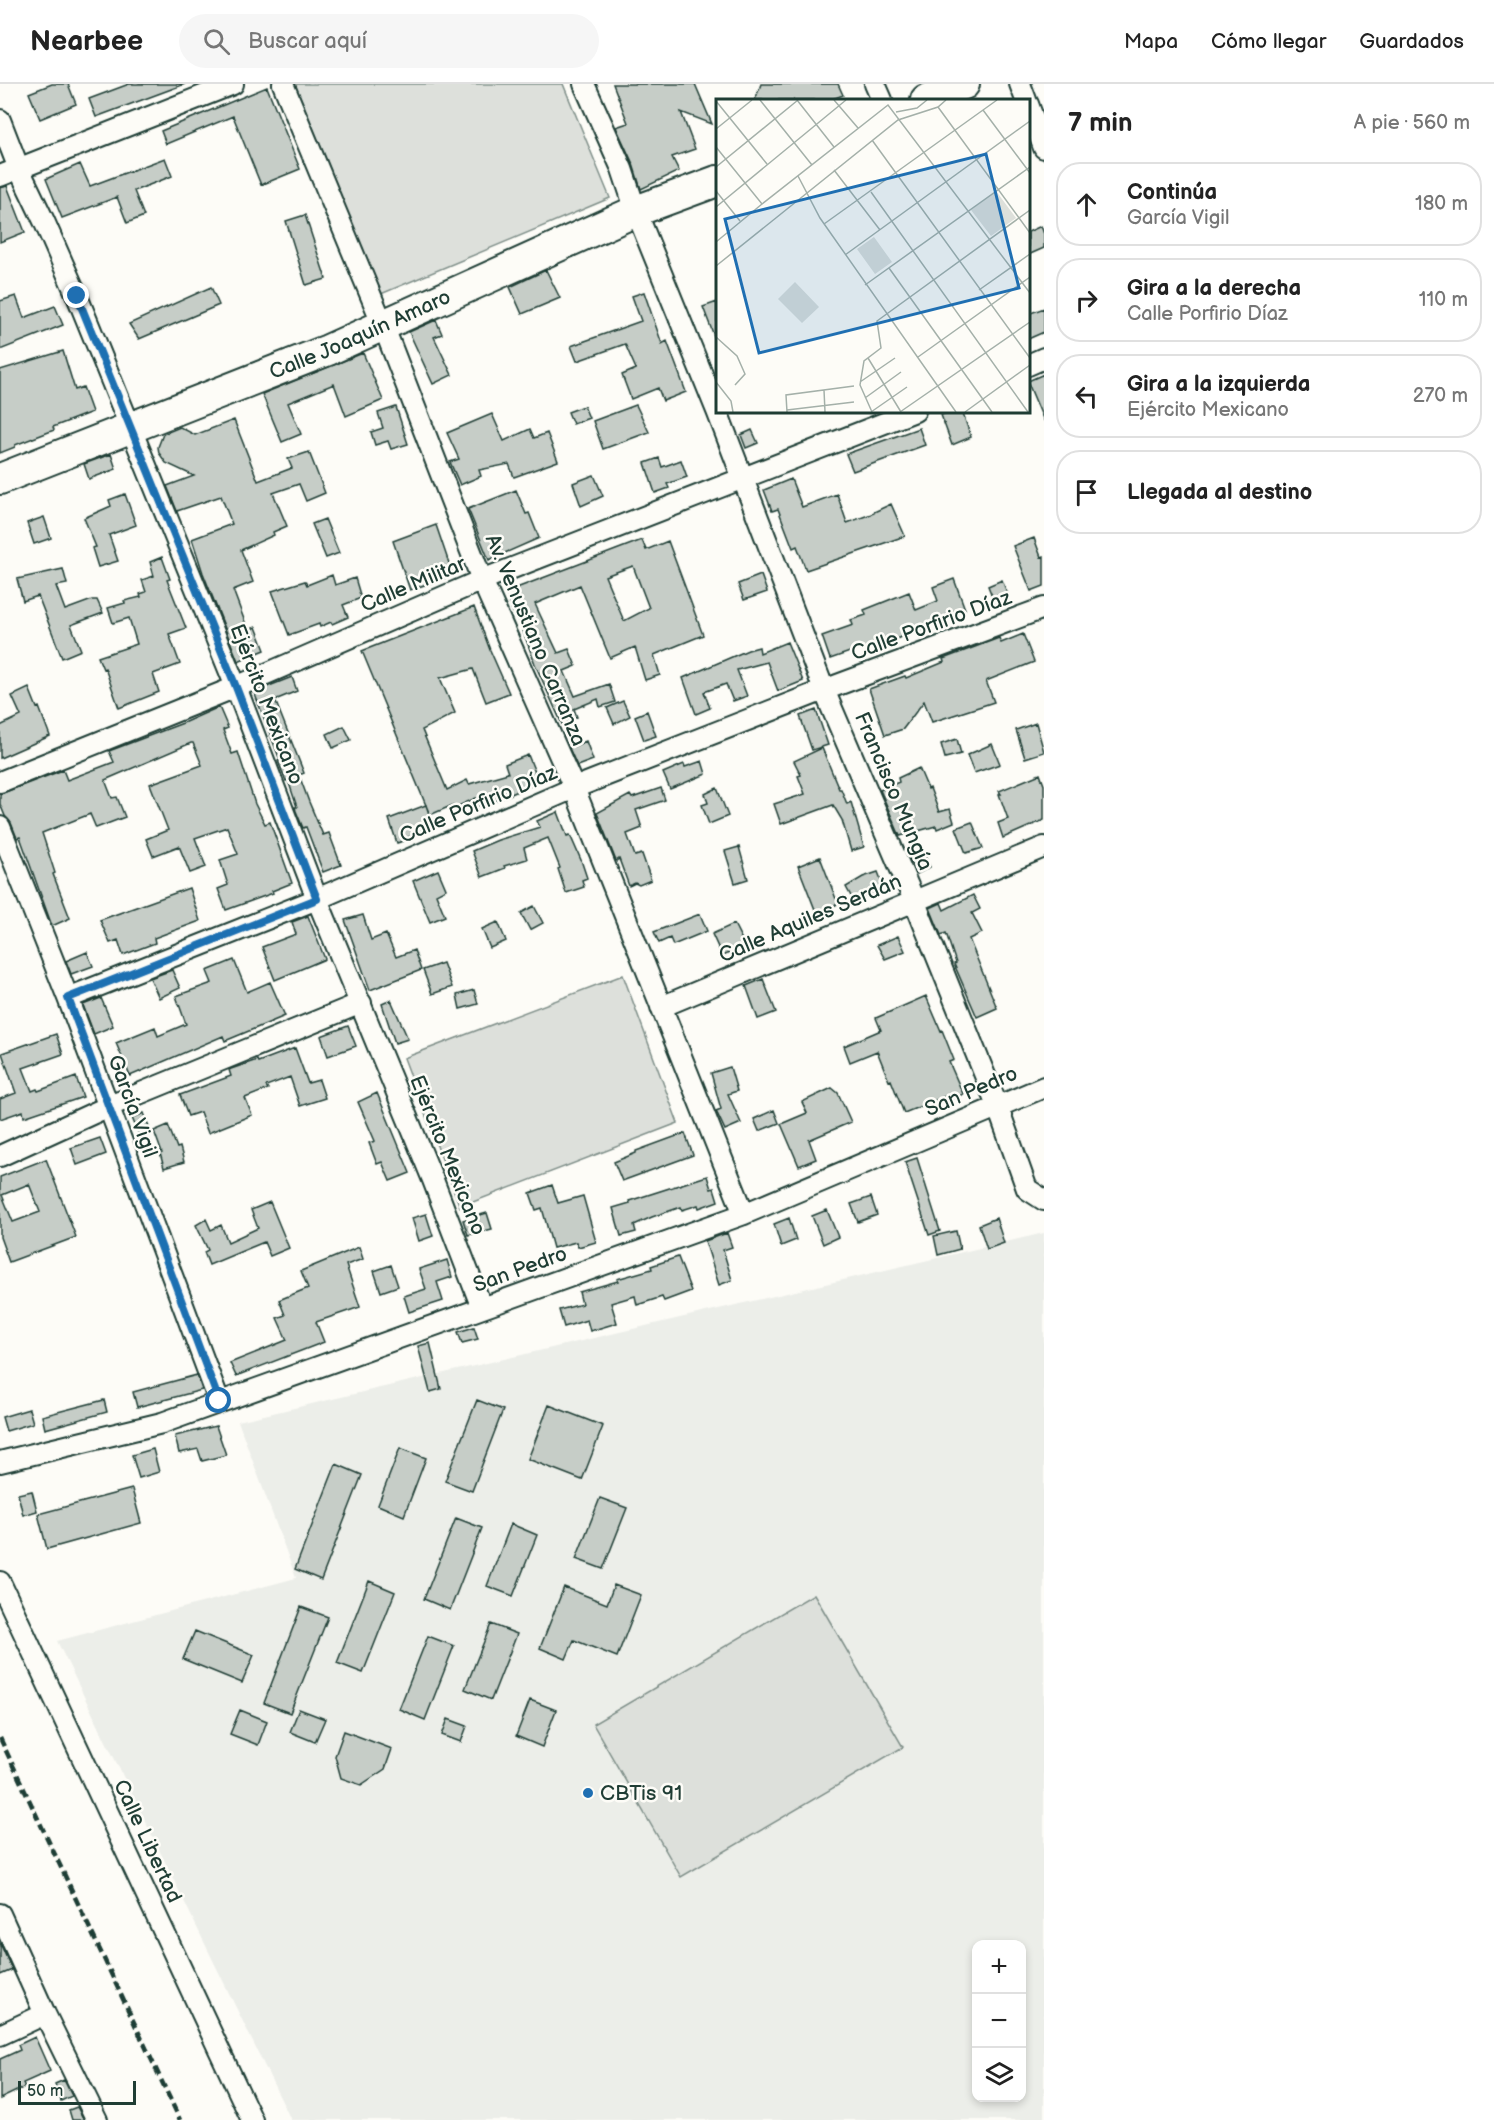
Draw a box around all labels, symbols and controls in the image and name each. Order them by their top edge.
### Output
search box [179,14,599,68]
text: Nearbee [30,25,143,58]
icon: search [200,25,233,58]
text: Buscar aquí [248,28,367,55]
text: Mapa [1124,29,1178,54]
text: Cómo llegar [1211,29,1326,54]
text: Guardados [1359,29,1464,54]
inset map [716,99,1029,412]
text: 7 min [1068,108,1132,139]
text: A pie · 560 m [1354,111,1470,135]
text: Continúa [1127,179,1217,206]
icon: ahead [1070,188,1103,221]
text: 180 m [1415,192,1468,216]
text: García Vigil [1127,206,1229,230]
text: Gira a la derecha [1127,275,1301,302]
route end [63,282,89,308]
street label: Calle Joaquín Amaro [266,284,455,385]
icon: right [1070,284,1103,317]
text: 110 m [1419,288,1468,312]
text: Calle Porfirio Díaz [1127,302,1288,326]
text: Gira a la izquierda [1127,371,1311,398]
icon: left [1070,380,1103,413]
text: 270 m [1413,384,1468,408]
text: Ejército Mexicano [1127,398,1289,422]
icon: arrive [1070,476,1103,509]
text: Llegada al destino [1127,479,1312,506]
street label: Av. Venustiano Carranza [480,531,591,750]
street label: Calle Militar [357,551,470,618]
street label: Calle Porfirio Díaz [848,585,1016,666]
street label: Ejército Mexicano [224,620,309,788]
street label: Francisco Mungía [849,708,938,874]
street label: Calle Porfirio Díaz [396,760,562,849]
street label: Calle Aquiles Serdán [715,869,905,968]
street label: García Vigil [102,1051,163,1161]
street label: San Pedro [921,1061,1021,1122]
street label: Ejército Mexicano [404,1072,491,1239]
street label: San Pedro [470,1241,571,1298]
route start [205,1387,231,1413]
street label: Calle Libertad [108,1776,187,1907]
place label: CBTis 91 [600,1781,682,1806]
marker: CBTis 91 [581,1786,595,1800]
map controls [972,1940,1026,2102]
button: + [972,1940,1026,1994]
button: − [972,1994,1026,2048]
button: layers [972,2048,1026,2102]
scale bar [18,2078,136,2106]
text: 50 m [27,2082,63,2101]

